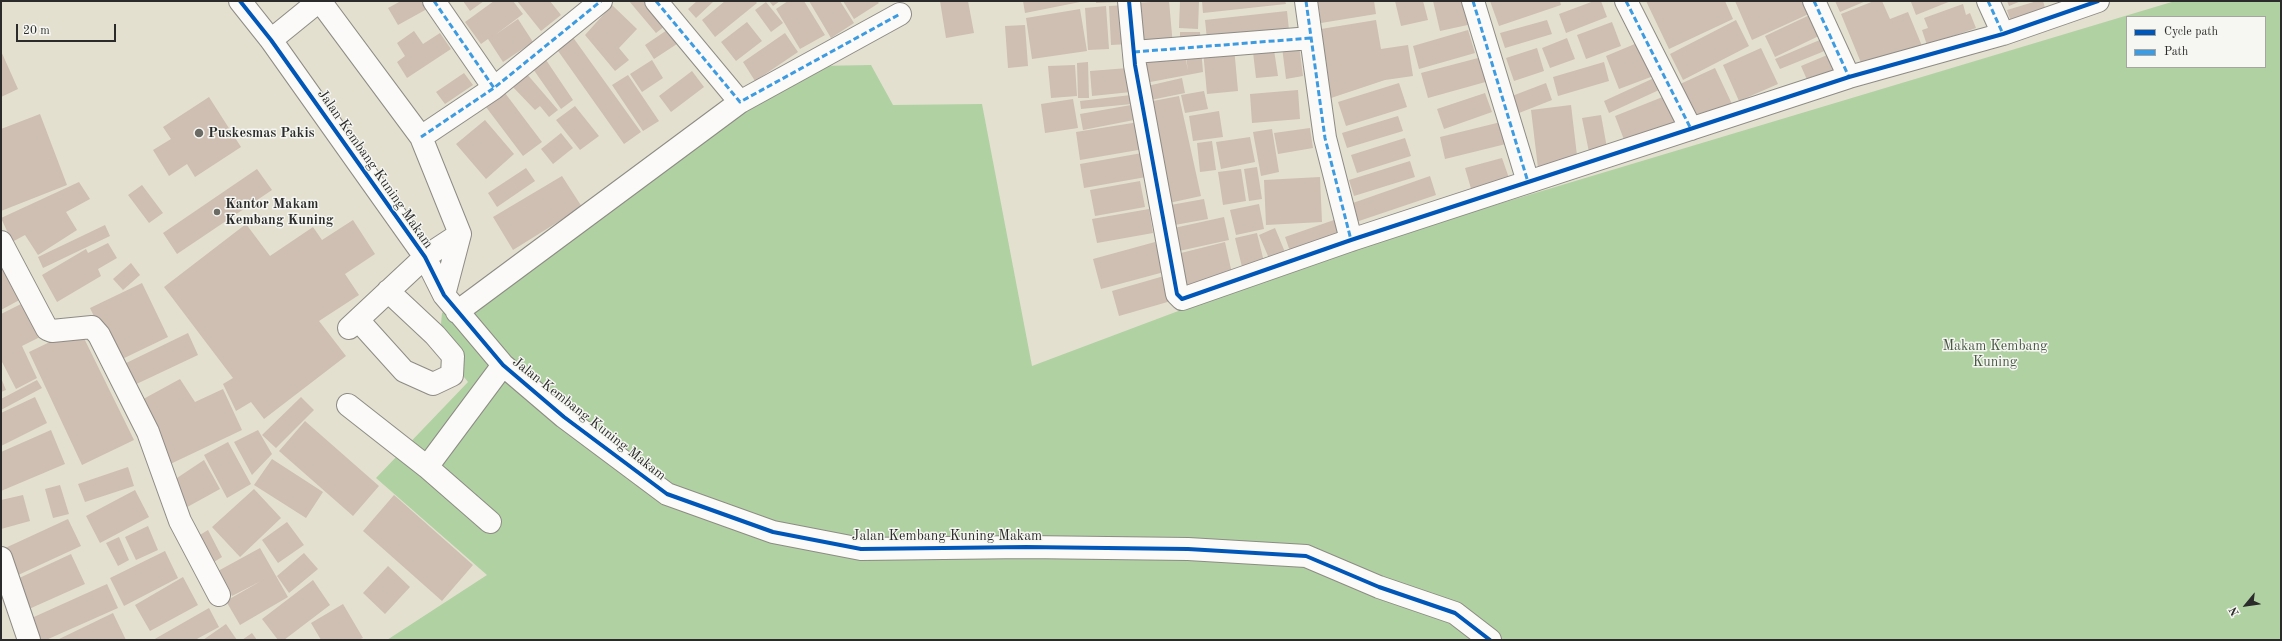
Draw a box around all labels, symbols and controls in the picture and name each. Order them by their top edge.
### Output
scale bar [18,16,118,42]
legend [2126,16,2266,68]
text: 20 m [23,25,50,37]
text: Cycle path [2164,26,2218,38]
text: Path [2164,46,2188,58]
street label: Jalan Kembang Kuning Makam [314,86,436,252]
place label: Puskesmas Pakis [208,125,315,141]
marker: Puskesmas Pakis [193,127,205,139]
place label: Kantor Makam Kembang Kuning [225,196,333,228]
marker: Kantor Makam Kembang Kuning [212,207,222,217]
park label: Makam Kembang Kuning [1942,338,2048,370]
street label: Jalan Kembang Kuning Makam [509,354,669,484]
street label: Jalan Kembang Kuning Makam [852,528,1042,544]
north arrow [2226,585,2266,625]
text: N [2228,605,2242,617]

